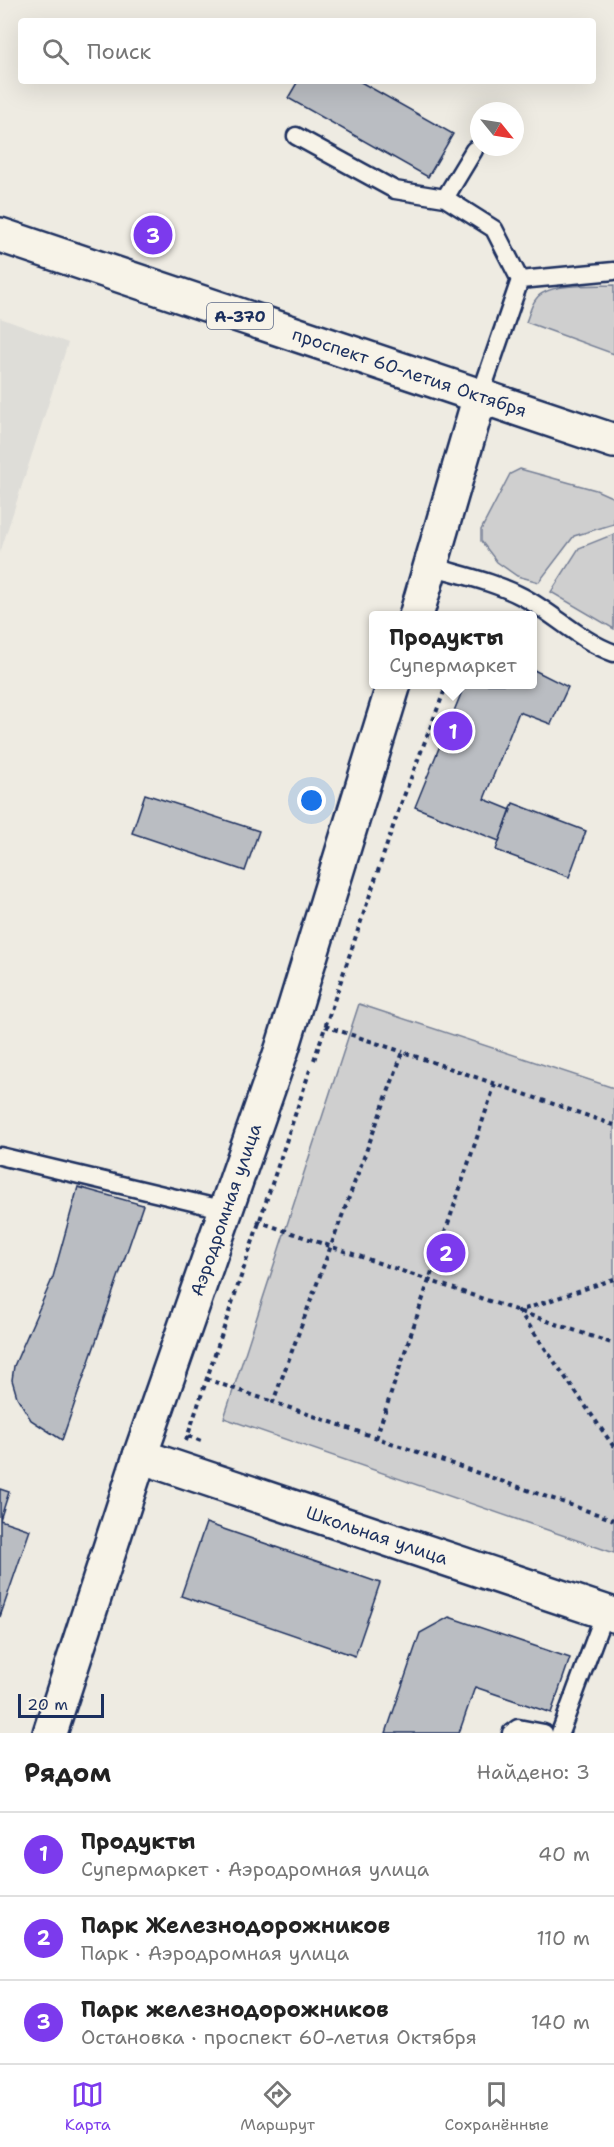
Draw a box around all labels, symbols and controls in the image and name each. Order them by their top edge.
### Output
search box [18,18,596,84]
icon: search [39,35,72,68]
text: Поиск [87,37,151,66]
north arrow [470,102,524,156]
pin: 3 [134,212,172,258]
road number: А-370 [207,303,273,329]
street label: проспект 60-летия Октября [289,322,530,423]
popup [369,611,537,689]
text: Продукты [389,623,504,652]
text: Супермаркет [389,652,517,678]
pin: 1 [434,708,472,754]
your location [297,786,326,815]
street label: Аэродромная улица [185,1120,267,1299]
pin: 2 [426,1230,466,1276]
street label: Школьная улица [303,1501,451,1570]
scale bar [18,1691,104,1718]
text: 20 m [27,1694,68,1715]
text: Рядом [24,1755,111,1790]
text: Найдено: 3 [477,1759,590,1785]
text: Продукты [81,1827,195,1856]
text: 1 [39,1841,48,1867]
text: 40 m [538,1841,590,1867]
text: Супермаркет · Аэродромная улица [81,1856,429,1882]
text: Парк Железнодорожников [81,1911,390,1940]
text: 2 [37,1925,51,1951]
text: 110 m [536,1925,590,1951]
text: Парк · Аэродромная улица [81,1940,349,1966]
text: Парк железнодорожников [81,1995,389,2024]
text: 3 [37,2009,51,2035]
text: 140 m [531,2009,590,2035]
text: Остановка · проспект 60-летия Октября [81,2024,477,2050]
tab: Карта [65,2078,111,2135]
tab: Маршрут [240,2078,315,2135]
tab: Сохранённые [445,2078,549,2135]

